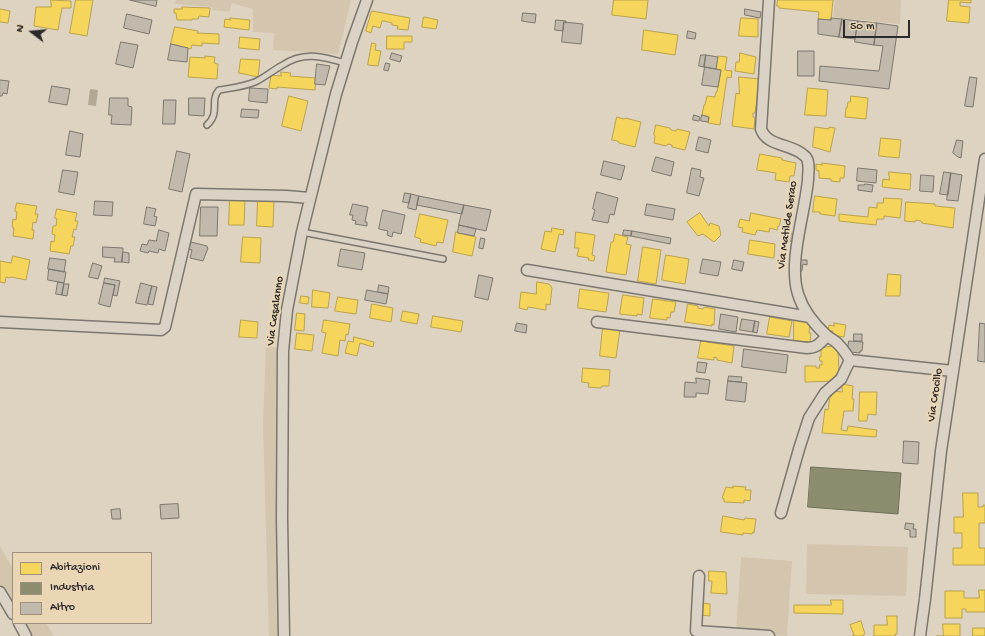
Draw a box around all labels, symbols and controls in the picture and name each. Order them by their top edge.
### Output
north arrow [12,12,52,52]
scale bar [845,12,912,38]
text: 50 m [850,20,875,34]
text: N [14,24,27,34]
street label: Via Matilde Serao [775,180,801,270]
street label: Via Casalanno [264,275,288,347]
street label: Via Crocillo [925,367,947,423]
legend [12,552,152,624]
text: Abitazioni [50,561,100,575]
text: Industria [50,581,94,595]
text: Altro [50,601,75,615]

